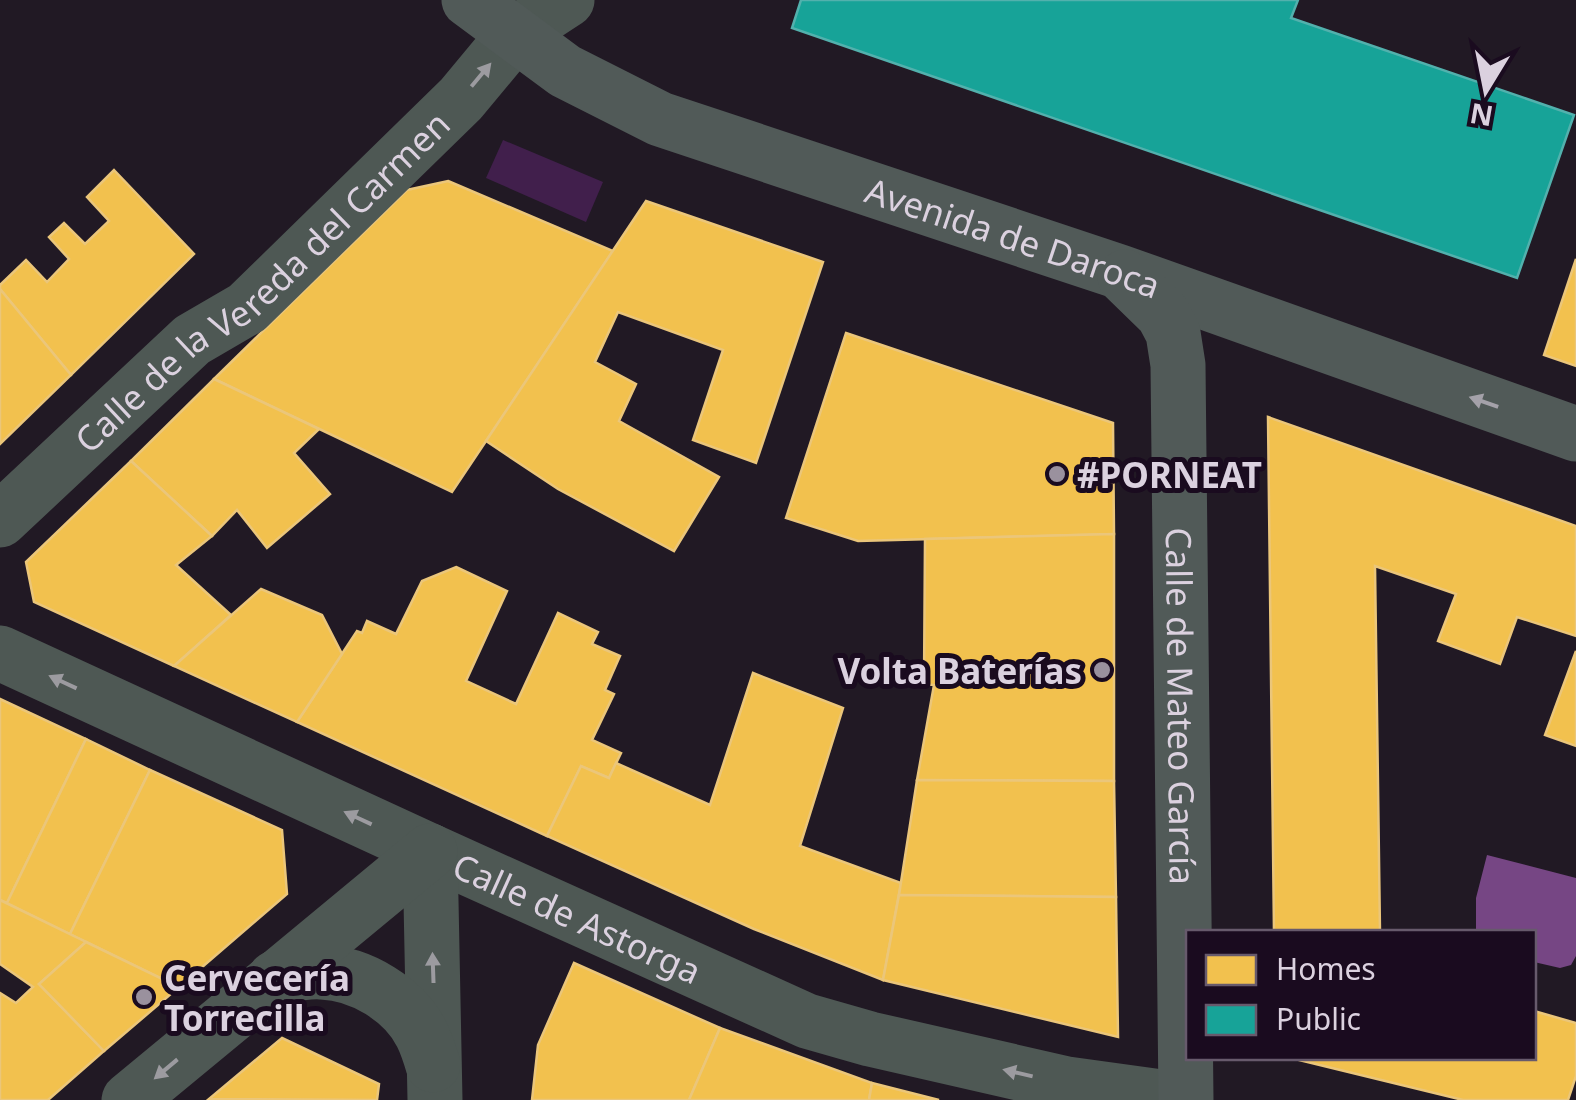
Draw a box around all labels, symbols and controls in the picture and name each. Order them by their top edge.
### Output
north arrow [1436,40,1536,140]
one-way arrow [470,63,491,88]
text: N [1467,95,1496,136]
street label: Calle de la Vereda del Carmen [64,100,459,462]
street label: Avenida de Daroca [860,166,1167,308]
one-way arrow [1469,394,1499,409]
place label: #PORNEAT [1077,451,1262,498]
marker: #PORNEAT [1046,463,1068,485]
street label: Calle de Mateo García [1156,527,1207,885]
place label: Volta Baterías [837,647,1082,694]
marker: Volta Baterías [1091,659,1113,681]
one-way arrow [48,674,77,690]
one-way arrow [343,810,373,826]
street label: Calle de Astorga [446,841,709,994]
legend [1186,930,1536,1060]
text: Homes [1276,948,1376,989]
one-way arrow [424,951,440,983]
place label: Cervecería Torrecilla [164,954,350,1041]
marker: Cervecería Torrecilla [133,986,155,1008]
text: Public [1276,998,1361,1039]
one-way arrow [153,1058,178,1080]
one-way arrow [1002,1065,1033,1080]

